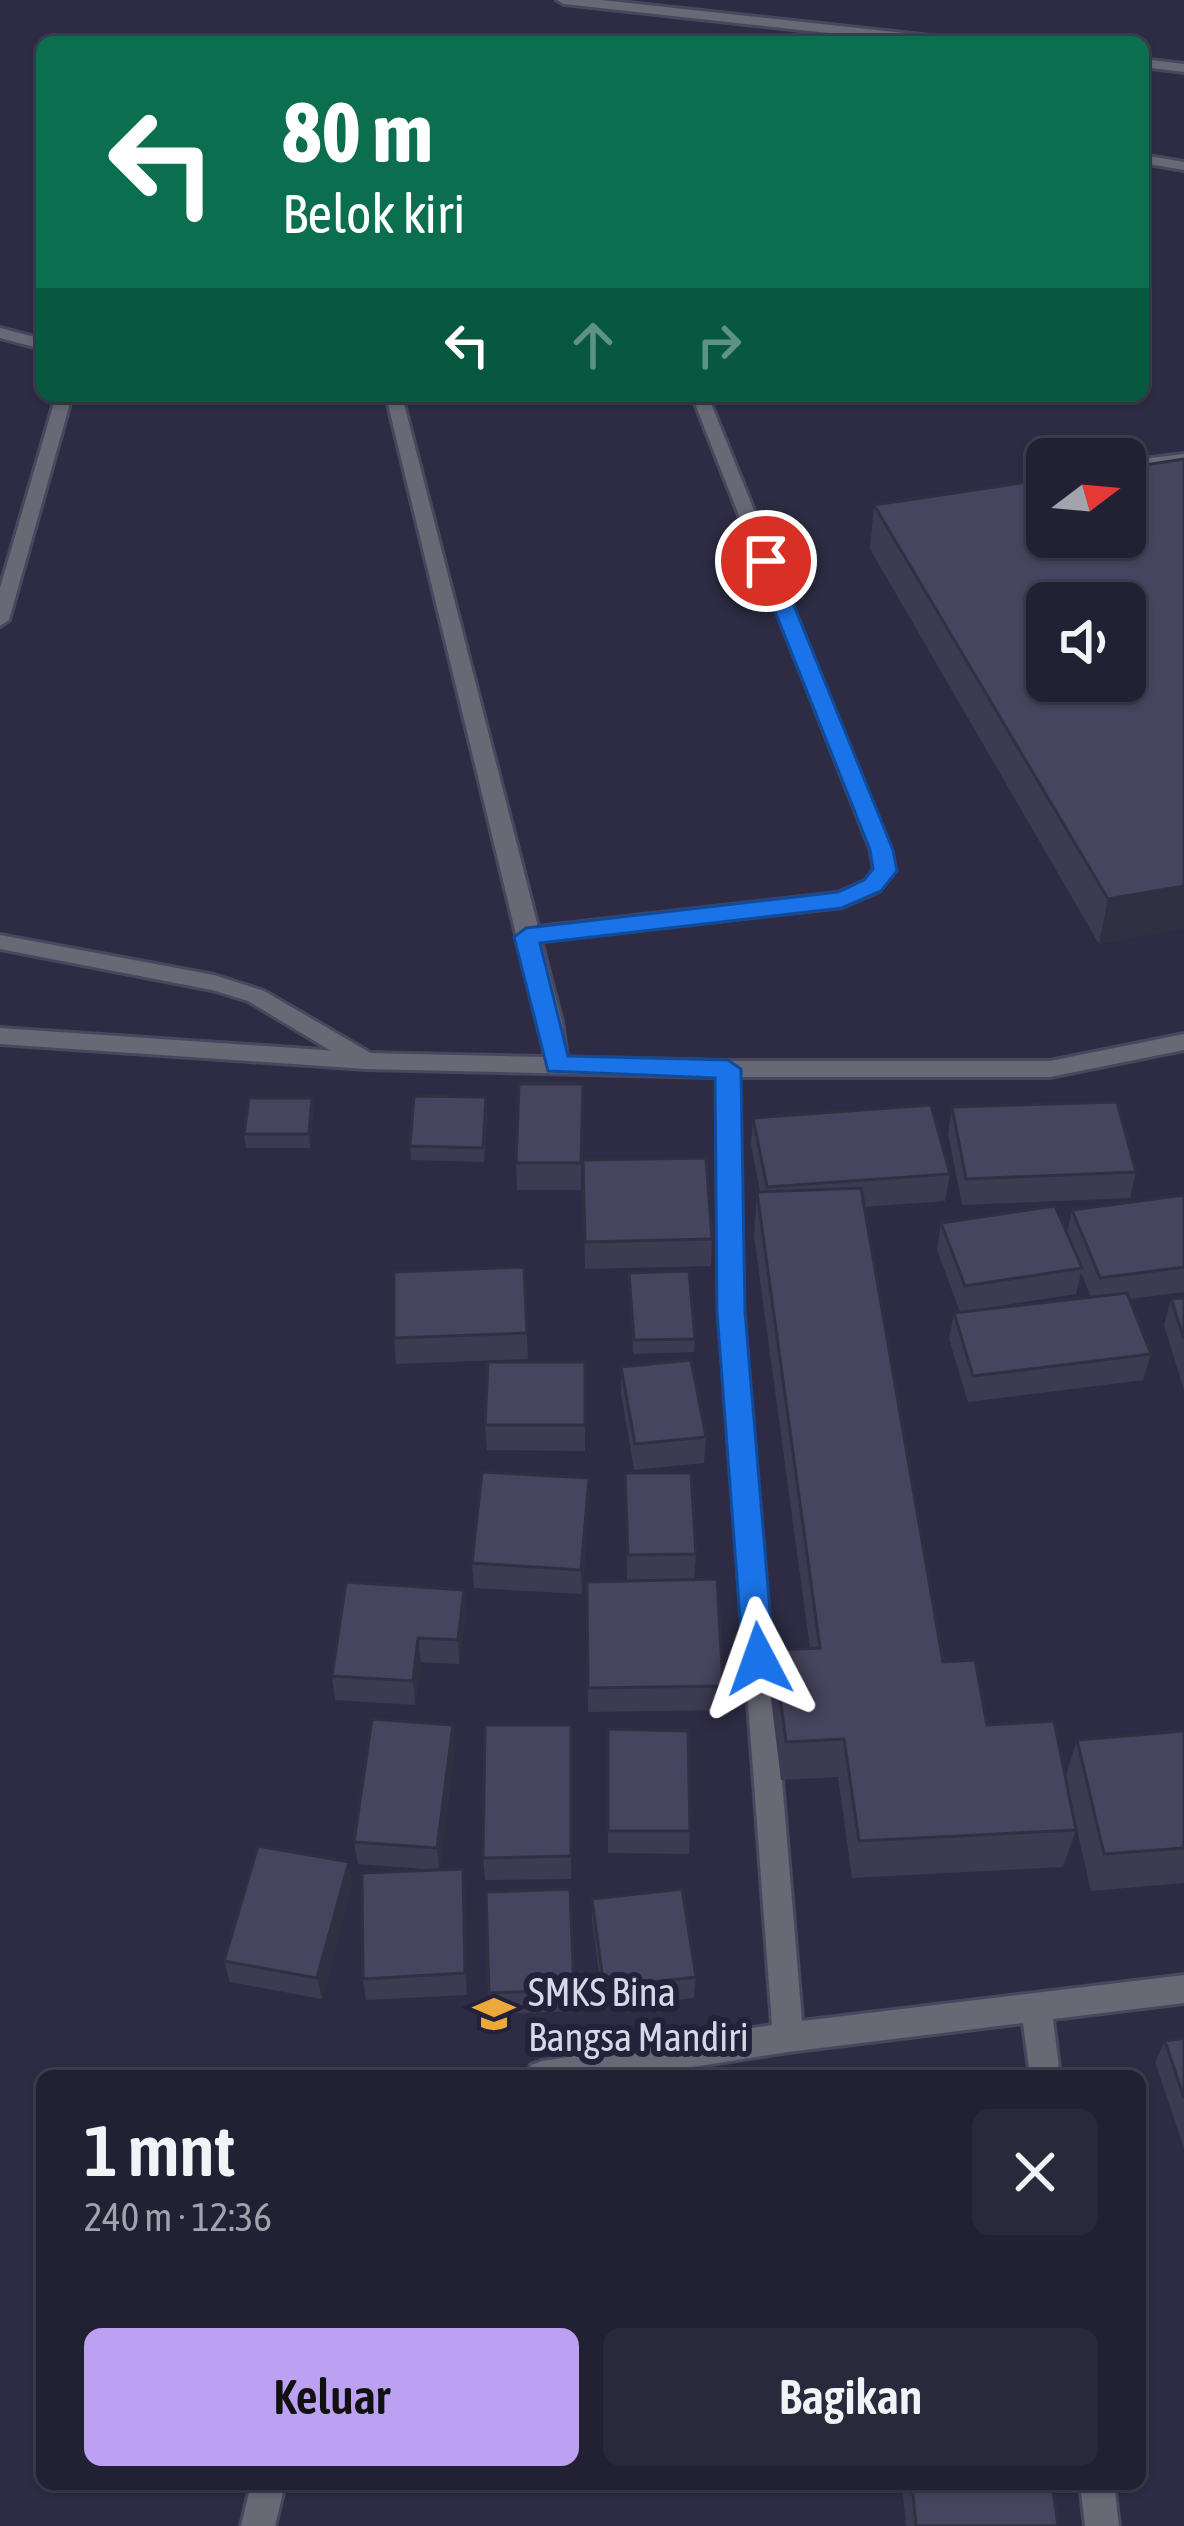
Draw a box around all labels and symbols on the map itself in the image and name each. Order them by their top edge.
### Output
north arrow [1026,438,1146,558]
pin [715,510,817,612]
position arrow [696,1596,822,1722]
place label: SMKS Bina Bangsa Mandiri [528,1970,749,2059]
school or university icon: SMKS Bina Bangsa Mandiri [471,1991,517,2037]

